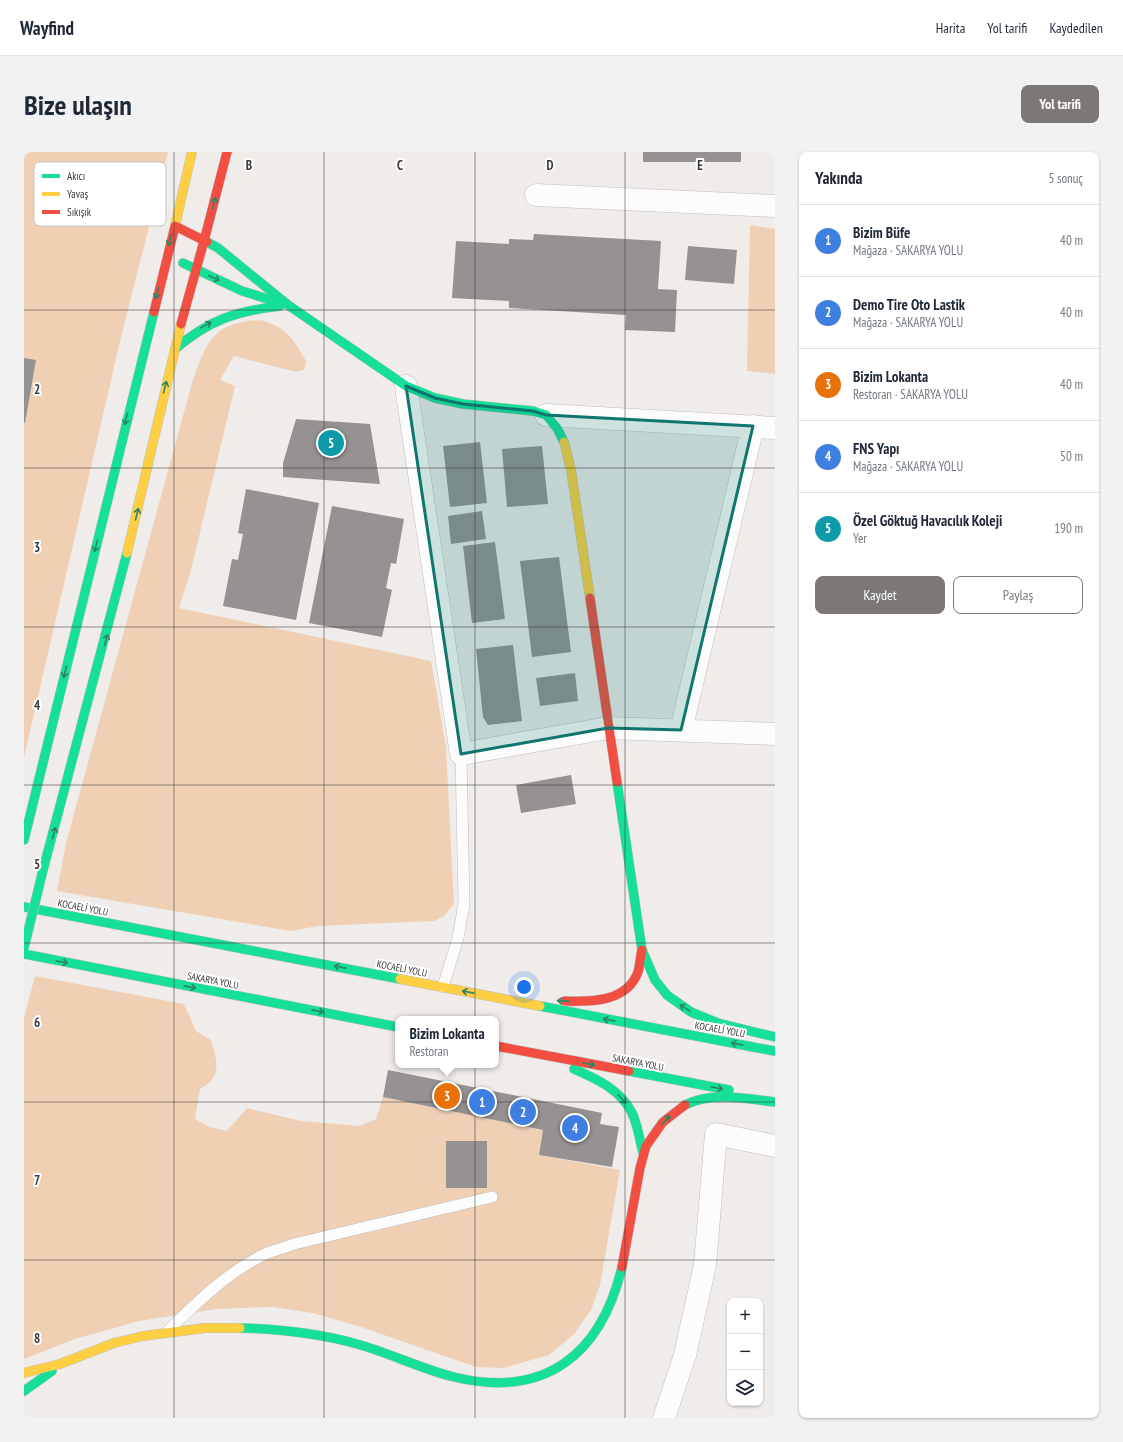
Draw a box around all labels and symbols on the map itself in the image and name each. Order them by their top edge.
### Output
text: B [246,157,252,174]
text: C [397,157,403,174]
text: D [547,157,554,174]
text: E [697,157,703,174]
legend [34,162,166,226]
text: Akıcı [67,169,85,183]
text: Yavaş [67,187,88,201]
one-way arrow [211,197,218,210]
text: Sıkışık [67,205,92,219]
one-way arrow [166,234,174,247]
one-way arrow [208,275,220,282]
one-way arrow [153,286,161,299]
one-way arrow [199,321,211,329]
one-way arrow [162,380,170,393]
text: 2 [34,381,40,398]
one-way arrow [122,412,130,425]
pin: 5 [318,428,344,458]
one-way arrow [134,507,142,520]
text: 3 [34,539,40,556]
one-way arrow [91,539,99,552]
one-way arrow [102,633,110,646]
one-way arrow [61,665,68,678]
text: 4 [34,697,41,714]
one-way arrow [50,826,58,839]
text: 5 [34,856,40,873]
street label: KOCAELİ YOLU [57,896,109,919]
street label: KOCAELİ YOLU [376,957,428,980]
one-way arrow [55,958,68,966]
one-way arrow [334,963,347,971]
street label: SAKARYA YOLU [186,969,240,992]
your location [514,977,534,997]
one-way arrow [183,983,196,991]
one-way arrow [462,987,475,995]
one-way arrow [557,998,570,1005]
one-way arrow [679,1003,691,1011]
one-way arrow [311,1008,324,1016]
text: 6 [34,1014,40,1031]
one-way arrow [603,1015,616,1023]
street label: KOCAELİ YOLU [694,1019,746,1040]
one-way arrow [731,1040,744,1048]
street label: SAKARYA YOLU [611,1051,665,1074]
one-way arrow [582,1060,595,1068]
pin: 3 [434,1081,460,1111]
one-way arrow [710,1084,723,1092]
pin: 1 [469,1087,495,1117]
one-way arrow [618,1094,627,1104]
pin: 2 [510,1097,536,1127]
pin: 4 [562,1113,588,1143]
one-way arrow [661,1115,671,1125]
text: 7 [34,1172,40,1189]
text: 8 [34,1330,40,1347]

